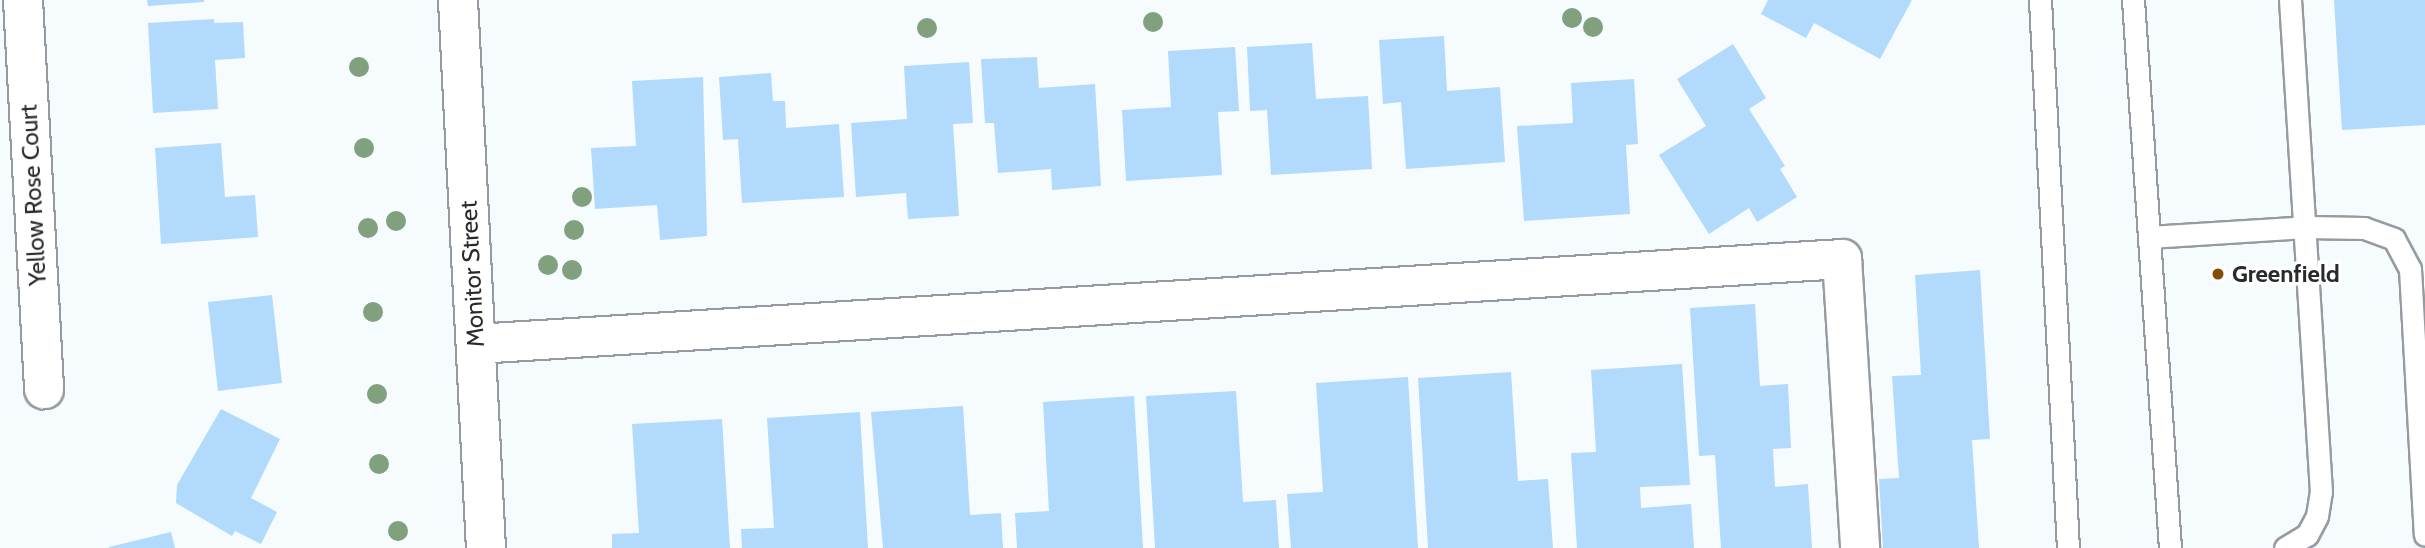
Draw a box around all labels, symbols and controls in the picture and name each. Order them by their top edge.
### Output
street label: Yellow Rose Court [14,104,52,286]
street label: Monitor Street [454,200,490,348]
place label: Greenfield [2232,260,2340,288]
marker: Greenfield [2210,266,2226,282]

